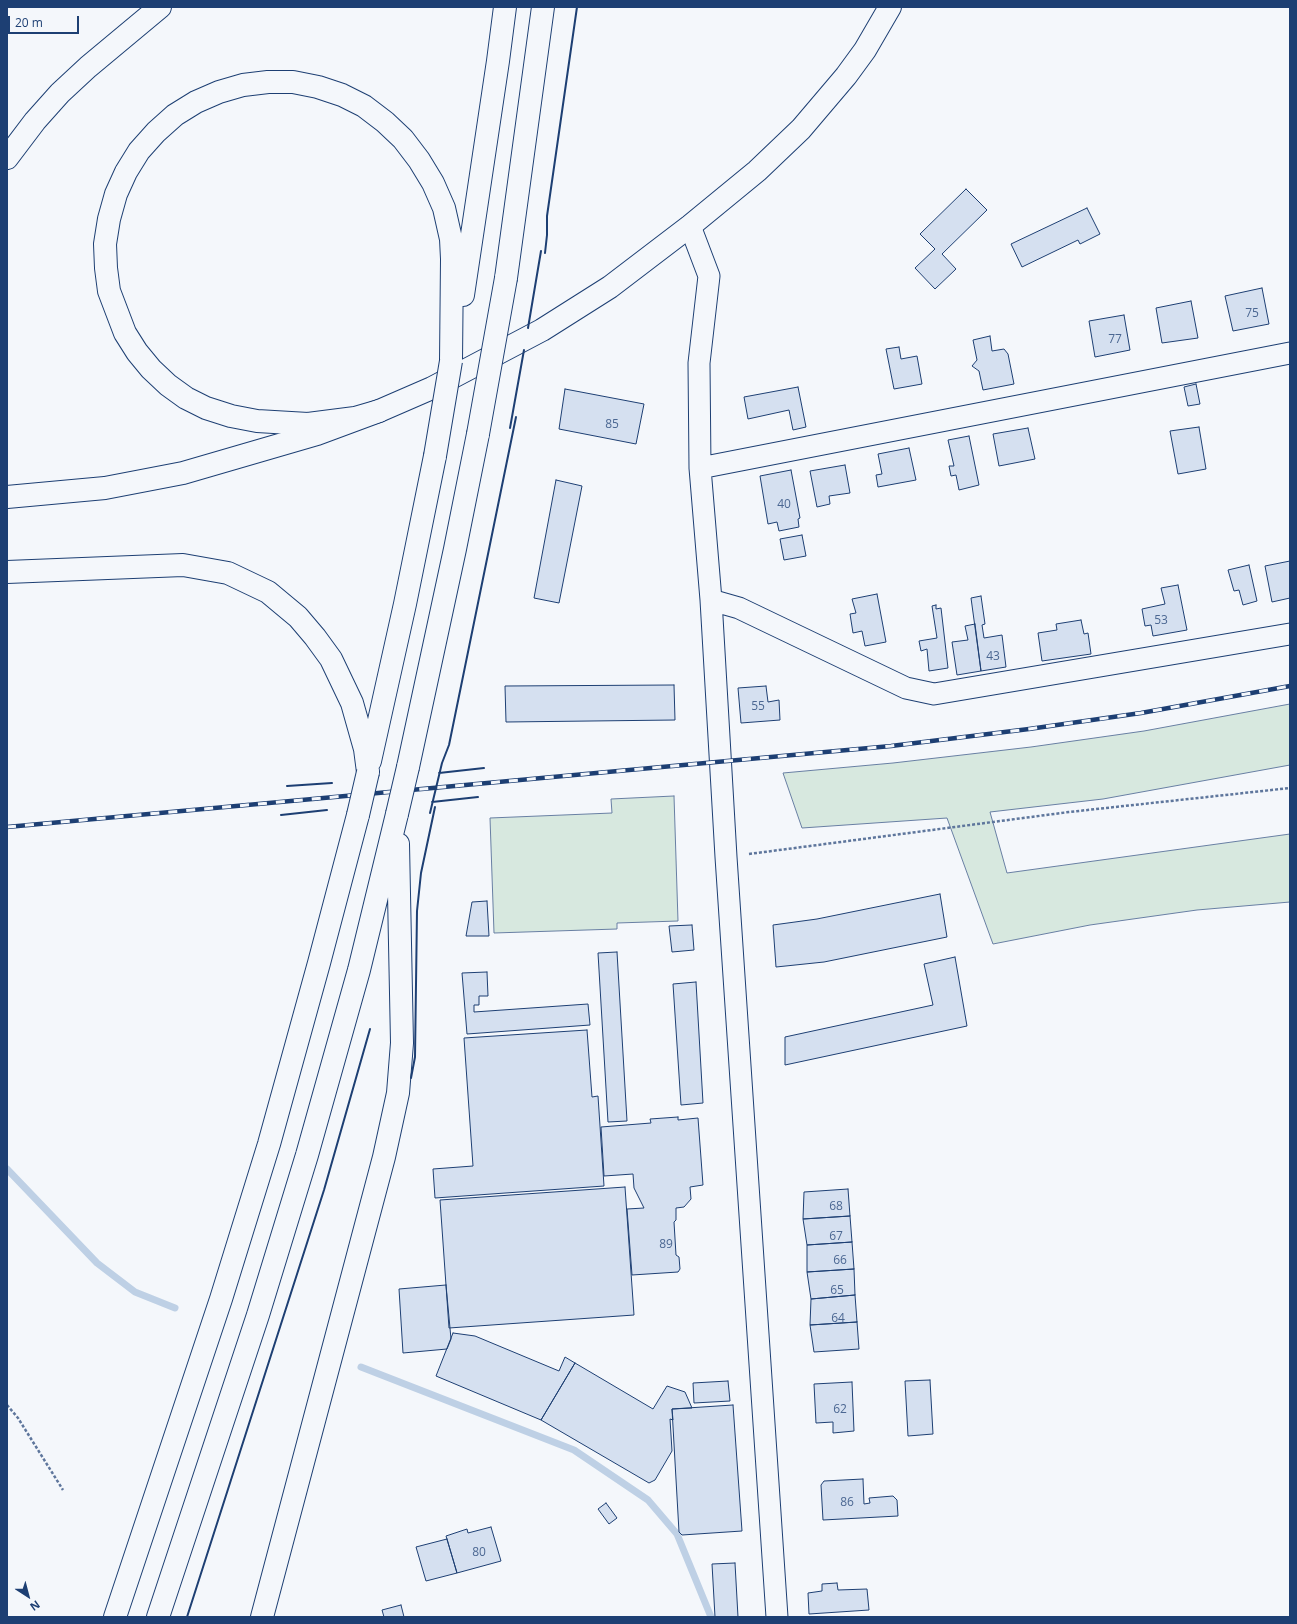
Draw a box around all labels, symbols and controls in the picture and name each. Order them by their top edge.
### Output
scale bar [10,8,81,34]
text: 20 m [15,14,43,31]
house number: 75 [1245,307,1259,321]
house number: 77 [1108,333,1122,347]
house number: 85 [605,418,619,432]
house number: 40 [777,498,791,512]
house number: 53 [1154,614,1168,628]
house number: 43 [986,650,1000,664]
house number: 55 [751,700,765,714]
house number: 68 [829,1200,843,1214]
house number: 67 [829,1230,843,1244]
house number: 89 [659,1238,673,1252]
house number: 66 [833,1254,847,1268]
house number: 65 [830,1284,844,1298]
house number: 64 [831,1312,845,1326]
house number: 62 [833,1403,847,1417]
house number: 86 [840,1496,854,1510]
house number: 80 [472,1546,486,1560]
north arrow [8,1576,48,1616]
text: N [27,1597,43,1615]

